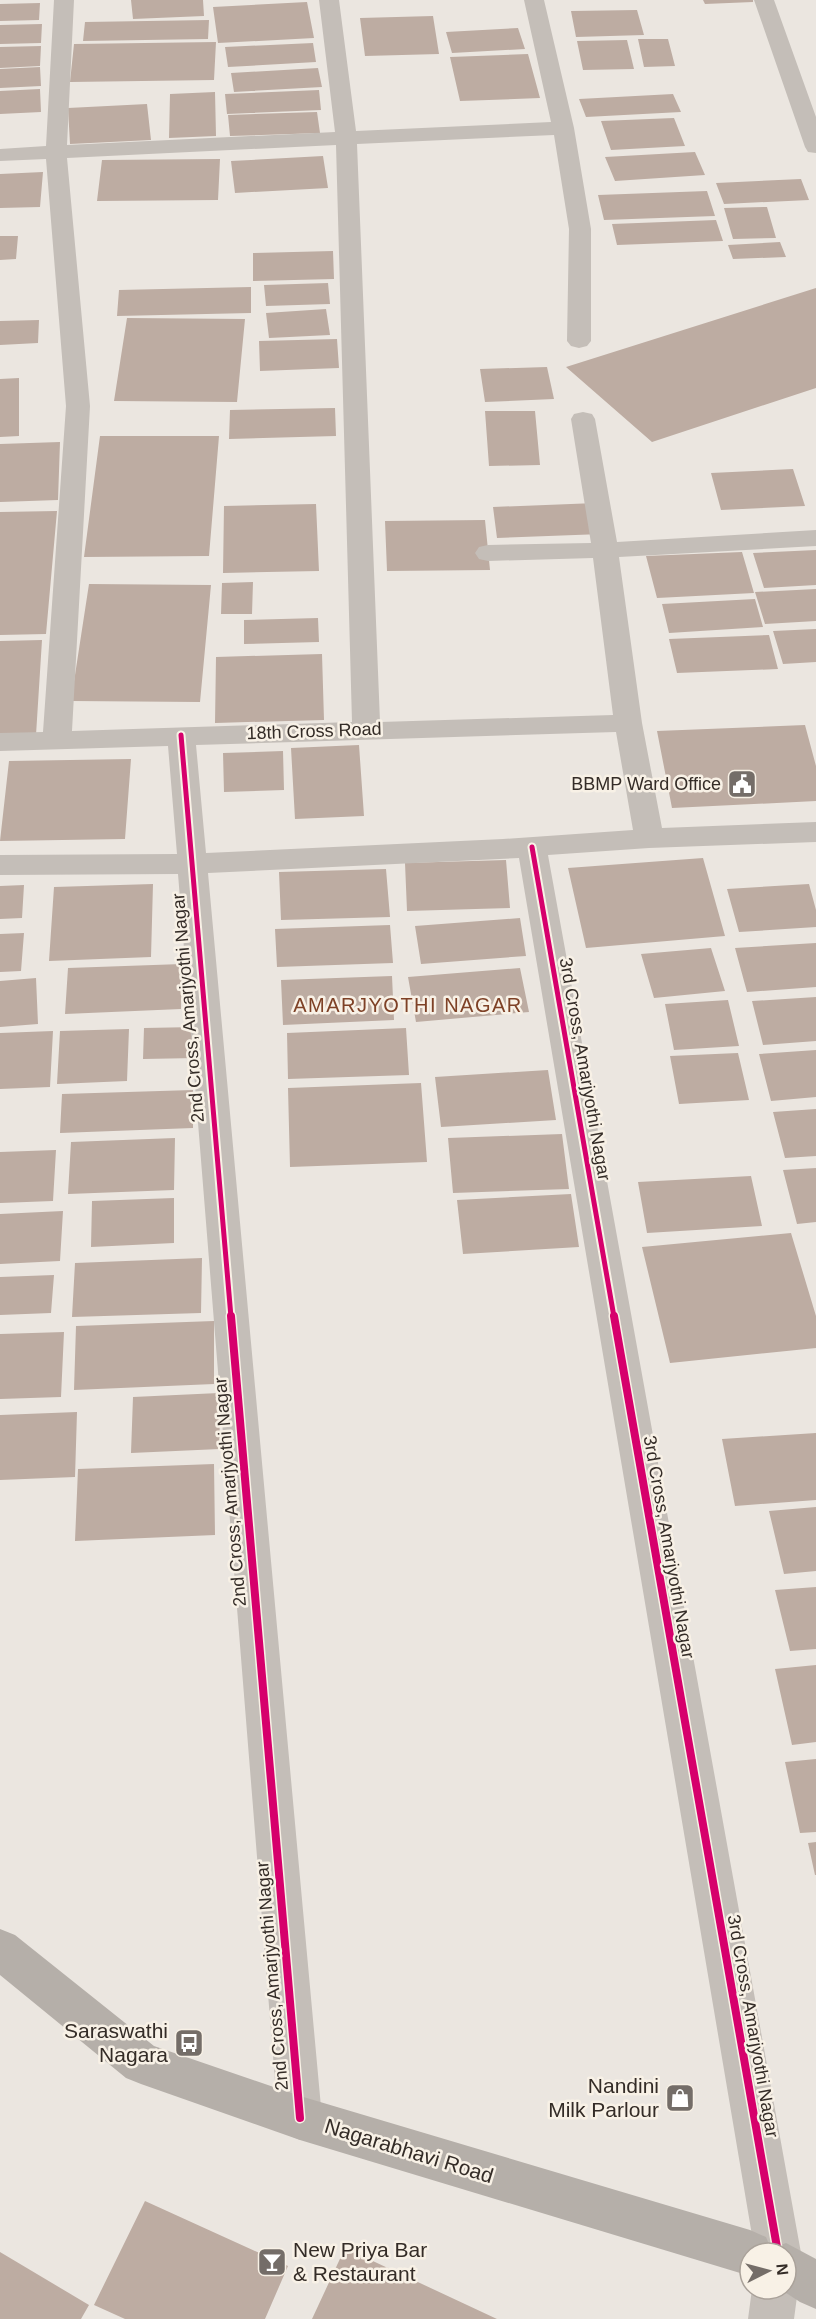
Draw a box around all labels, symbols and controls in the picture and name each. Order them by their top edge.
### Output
street label: 18th Cross Road [246,719,382,743]
public building icon: BBMP Ward Office [726,768,758,800]
place label: BBMP Ward Office [571,774,721,794]
street label: 2nd Cross, Amarjyothi Nagar [168,893,208,1123]
street label: 3rd Cross, Amarjyothi Nagar [556,956,614,1182]
district label: AMARJYOTHI NAGAR [293,994,523,1016]
street label: 2nd Cross, Amarjyothi Nagar [210,1377,250,1607]
street label: 3rd Cross, Amarjyothi Nagar [640,1434,698,1660]
street label: 2nd Cross, Amarjyothi Nagar [252,1861,292,2091]
street label: 3rd Cross, Amarjyothi Nagar [724,1913,782,2139]
place label: Saraswathi Nagara [64,2019,168,2066]
bus stop icon: Saraswathi Nagara [173,2027,205,2059]
place label: Nandini Milk Parlour [548,2074,659,2121]
shop icon: Nandini Milk Parlour [664,2082,696,2114]
street label: Nagarabhavi Road [322,2114,496,2187]
place label: New Priya Bar & Restaurant [293,2238,427,2285]
north arrow [738,2241,798,2301]
bar icon: New Priya Bar & Restaurant [256,2246,288,2278]
text: N [773,2263,791,2276]

